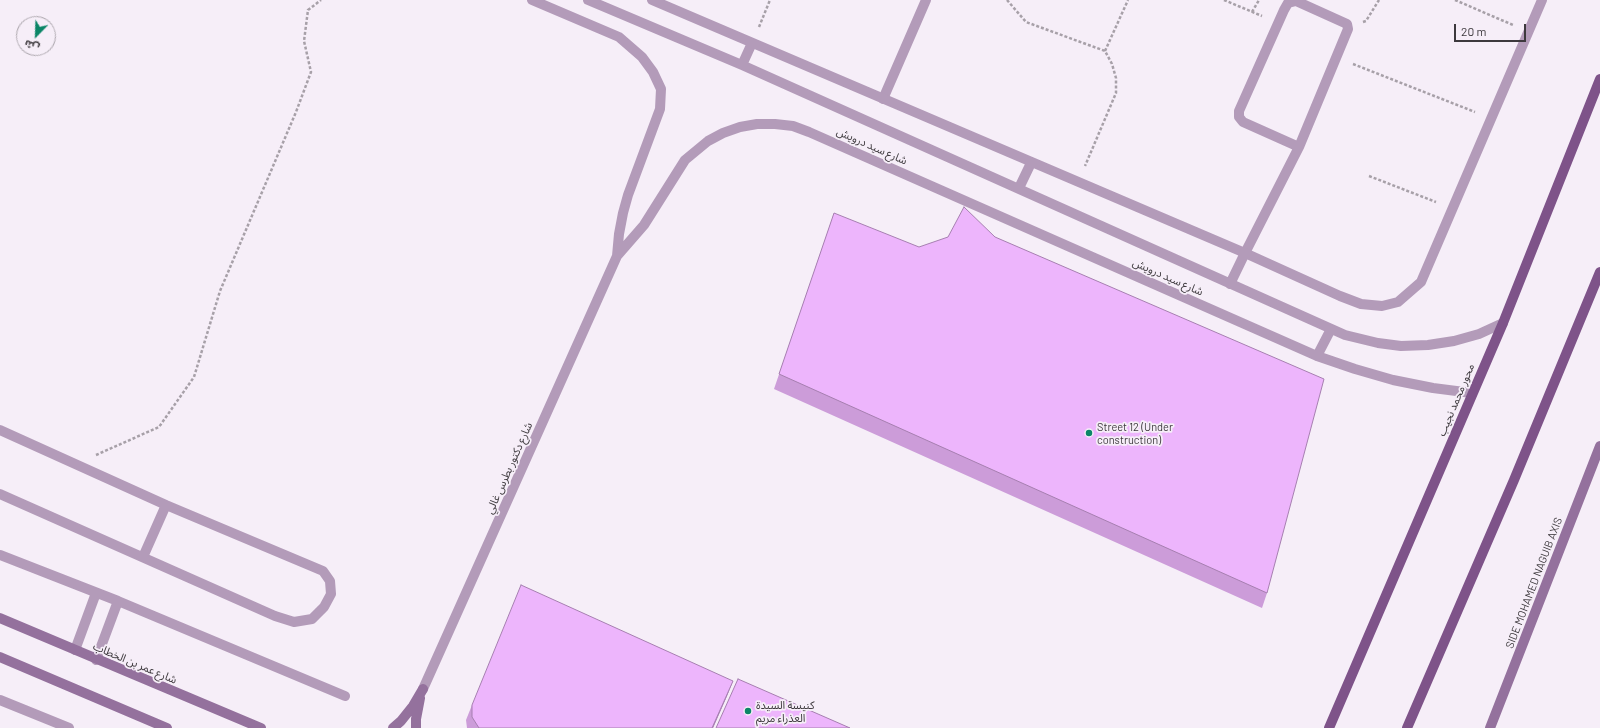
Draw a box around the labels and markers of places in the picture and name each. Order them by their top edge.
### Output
place label: Street 12 (Under construction) [1097,420,1173,446]
marker: Street 12 (Under construction) [1084,428,1094,438]
place label: كنيسة السيدة العذراء مريم [756,698,815,724]
marker: كنيسة السيدة العذراء مريم [743,706,753,716]

